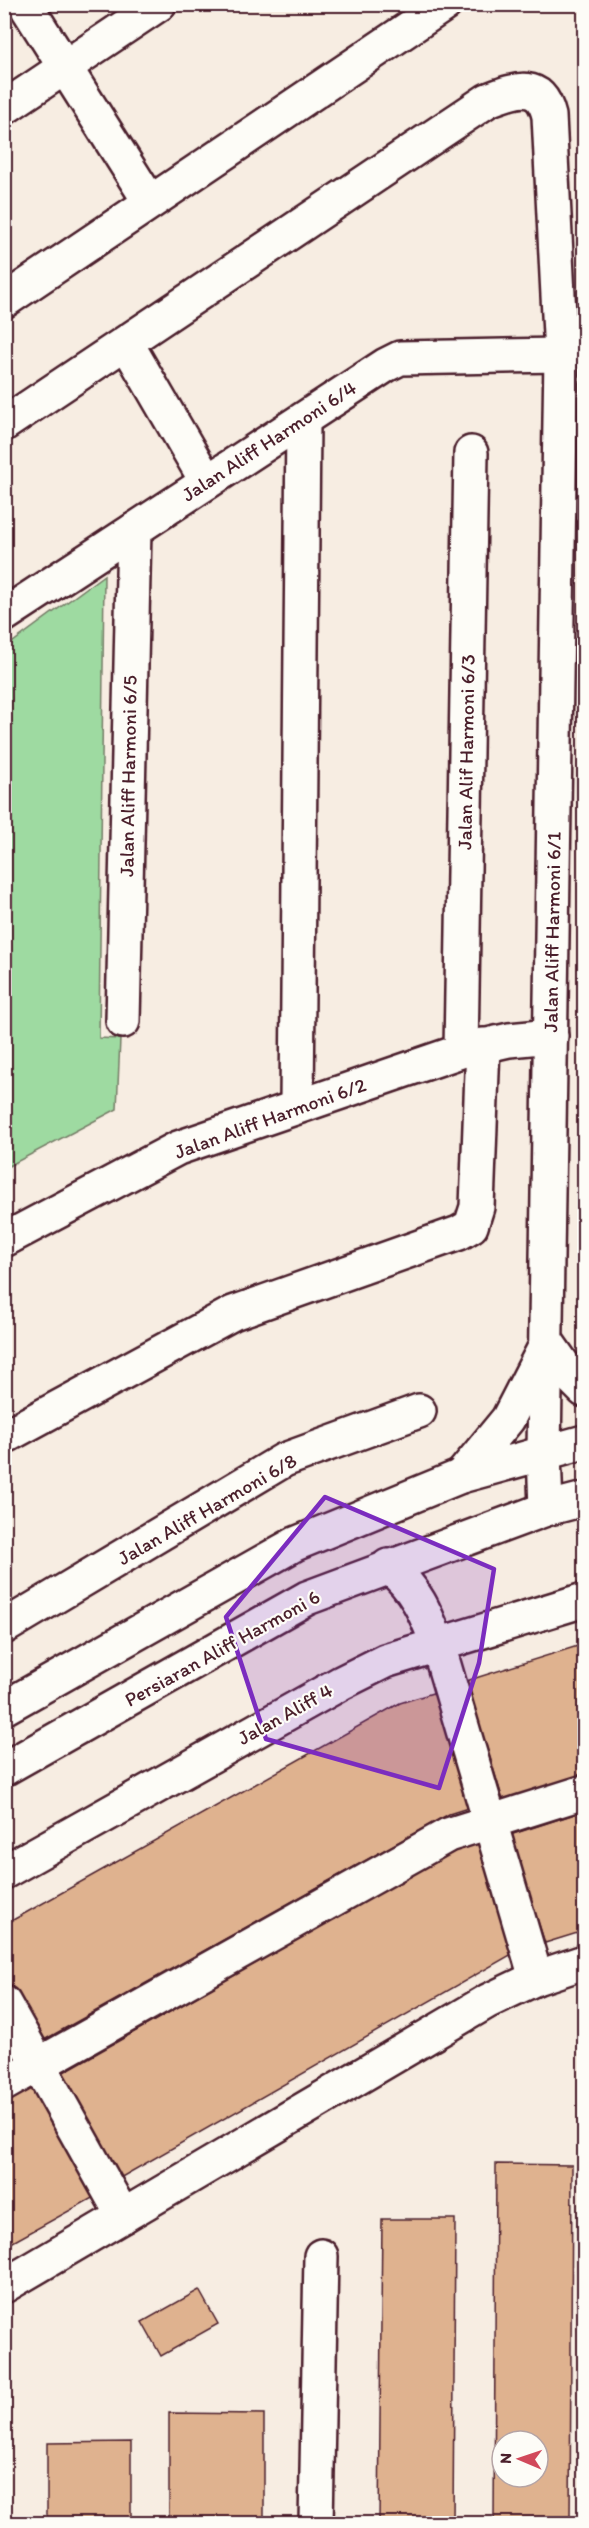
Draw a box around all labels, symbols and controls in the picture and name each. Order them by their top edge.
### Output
street label: Jalan Aliff Harmoni 6/4 [177,376,361,506]
street label: Jalan Alif Harmoni 6/3 [452,654,480,850]
street label: Jalan Aliff Harmoni 6/5 [114,675,142,877]
street label: Jalan Aliff Harmoni 6/1 [538,831,566,1033]
street label: Jalan Aliff Harmoni 6/2 [171,1072,369,1164]
street label: Jalan Aliff Harmoni 6/8 [113,1448,301,1570]
street label: Persiaran Aliff Harmoni 6 [120,1584,324,1712]
street label: Jalan Aliff 4 [233,1678,337,1750]
north arrow [490,2429,550,2489]
text: N [496,2453,515,2464]

